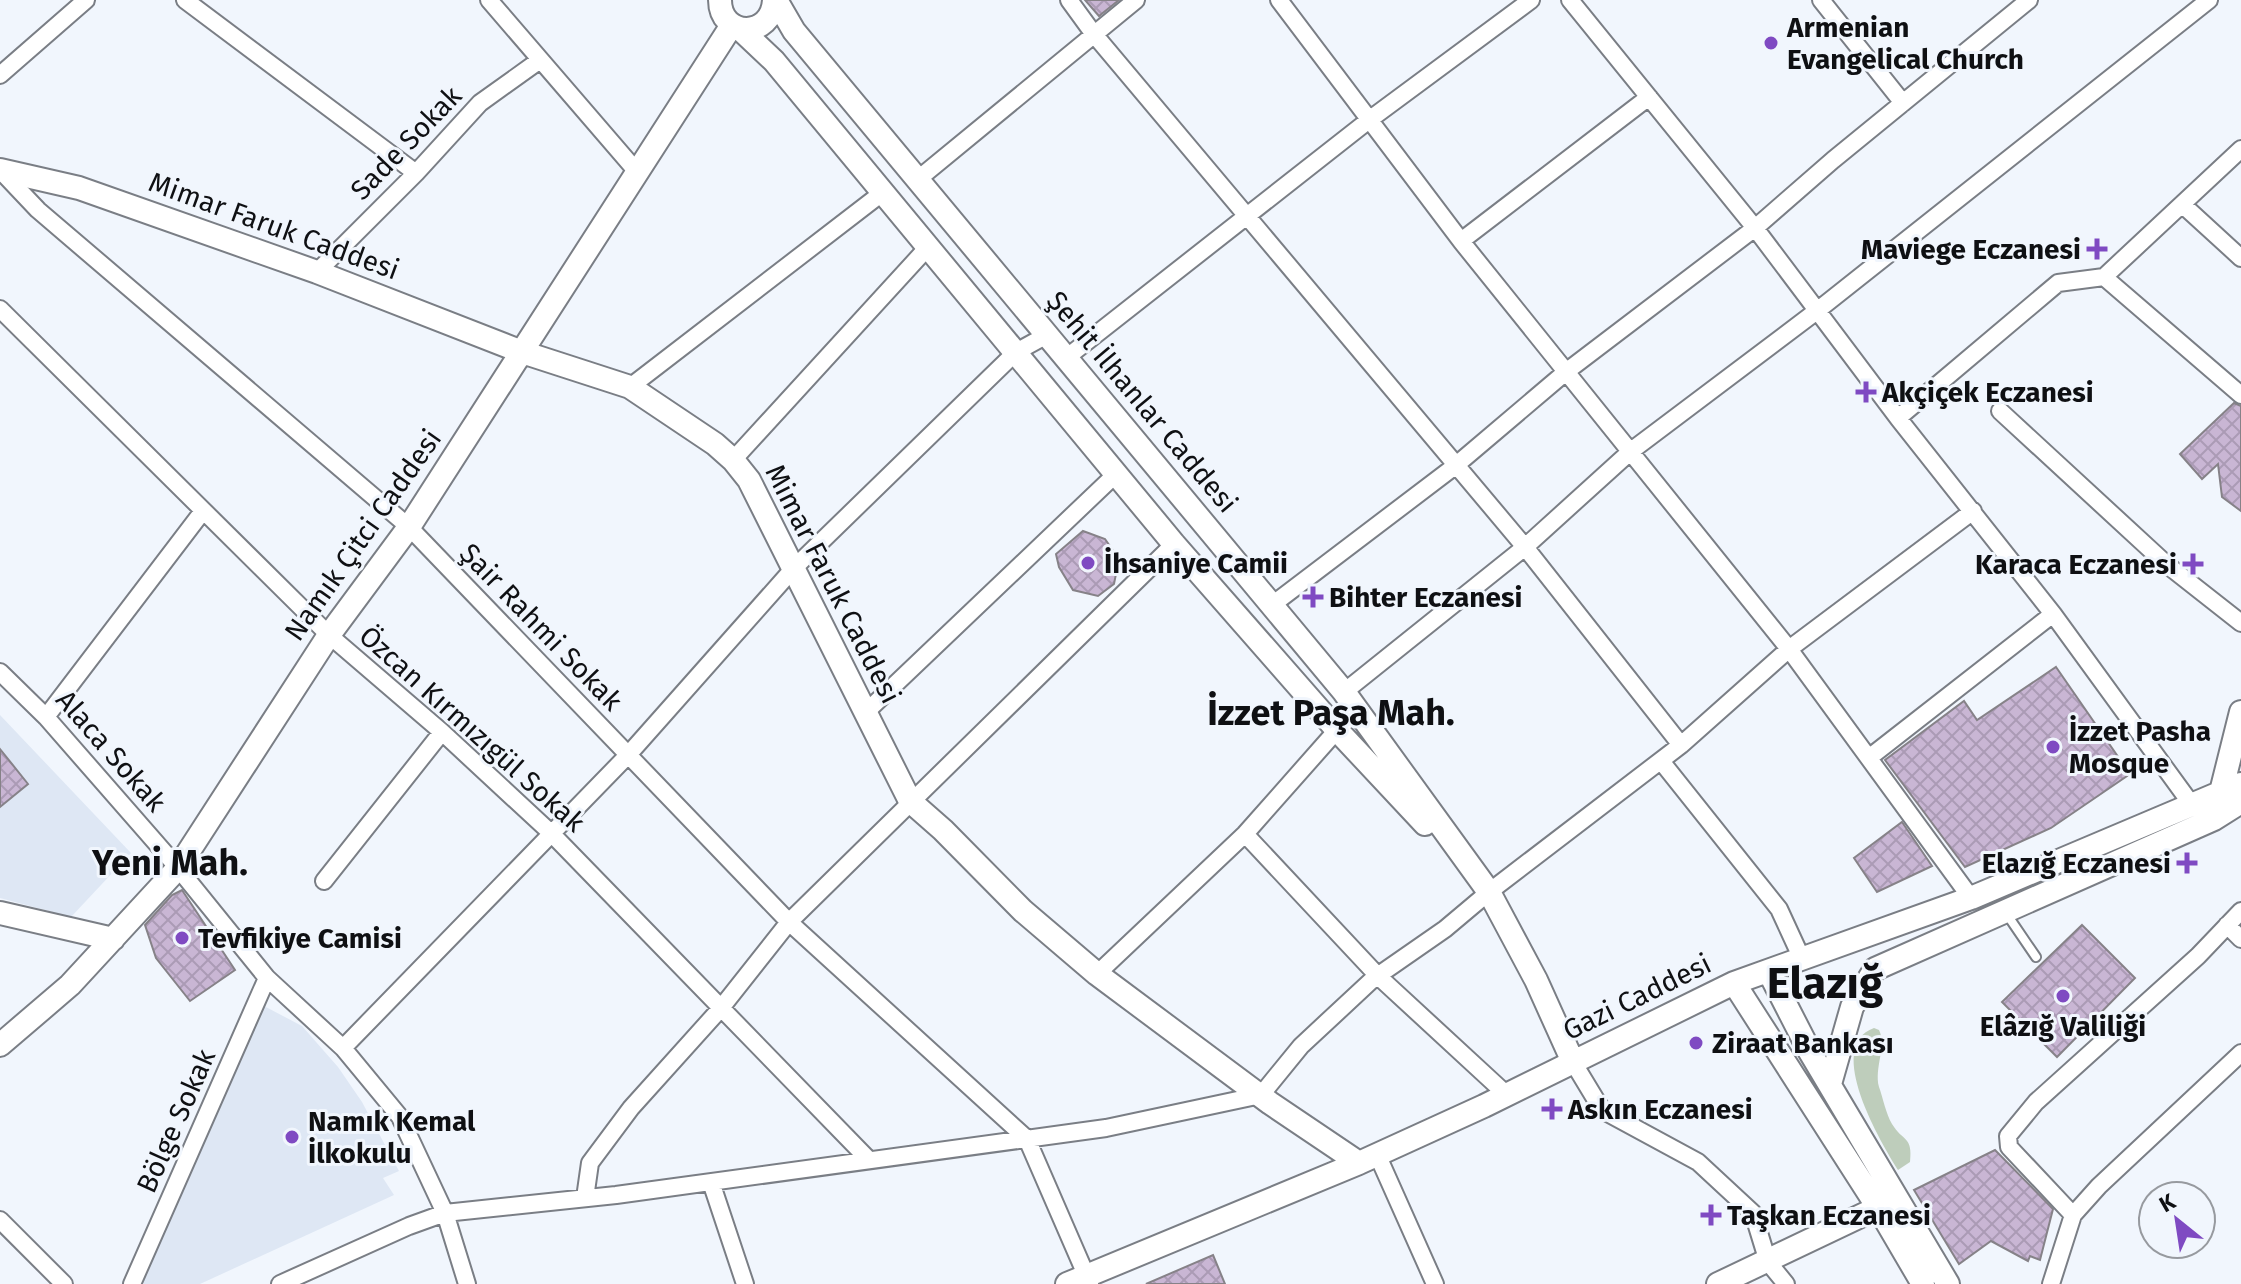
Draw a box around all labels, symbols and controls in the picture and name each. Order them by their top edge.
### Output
place label: Armenian Evangelical Church [1786,11,2024,76]
marker: Armenian Evangelical Church [1762,34,1780,52]
street label: Sade Sokak [344,79,469,207]
street label: Mimar Faruk Caddesi [144,165,404,287]
place label: Maviege Eczanesi [1861,233,2081,266]
marker: Maviege Eczanesi [2088,240,2106,258]
street label: Şehit İlhanlar Caddesi [1040,285,1244,519]
place label: Akçiçek Eczanesi [1881,376,2094,409]
marker: Akçiçek Eczanesi [1857,383,1875,401]
street label: Namık Çitci Caddesi [278,423,448,647]
street label: Mimar Faruk Caddesi [758,459,908,709]
street label: Şair Rahmi Sokak [453,537,630,718]
place label: İhsaniye Camii [1104,547,1288,580]
place label: Karaca Eczanesi [1975,548,2177,581]
marker: İhsaniye Camii [1079,554,1097,572]
marker: Karaca Eczanesi [2184,555,2202,573]
place label: Bihter Eczanesi [1329,581,1522,614]
marker: Bihter Eczanesi [1304,588,1322,606]
street label: Özcan Kırmızıgül Sokak [353,619,592,839]
street label: Alaca Sokak [49,683,173,819]
district label: İzzet Paşa Mah. [1207,691,1455,735]
place label: İzzet Pasha Mosque [2069,715,2211,780]
marker: İzzet Pasha Mosque [2044,738,2062,756]
district label: Yeni Mah. [91,841,248,885]
place label: Elazığ Eczanesi [1982,847,2171,880]
marker: Elazığ Eczanesi [2178,854,2196,872]
place label: Tevfikiye Camisi [198,922,402,955]
marker: Tevfikiye Camisi [173,929,191,947]
street label: Gazi Caddesi [1557,947,1717,1047]
district label: Elazığ [1767,957,1884,1010]
marker: Elâzığ Valiliği [2054,987,2072,1005]
place label: Elâzığ Valiliği [1980,1010,2146,1043]
place label: Ziraat Bankası [1712,1027,1894,1060]
marker: Ziraat Bankası [1687,1034,1705,1052]
street label: Bölge Sokak [130,1044,223,1198]
place label: Askın Eczanesi [1567,1093,1753,1126]
marker: Askın Eczanesi [1543,1100,1561,1118]
place label: Namık Kemal İlkokulu [308,1105,476,1170]
marker: Namık Kemal İlkokulu [283,1128,301,1146]
north arrow [2137,1180,2217,1260]
text: K [2154,1187,2181,1218]
place label: Taşkan Eczanesi [1727,1199,1931,1232]
marker: Taşkan Eczanesi [1702,1206,1720,1224]

